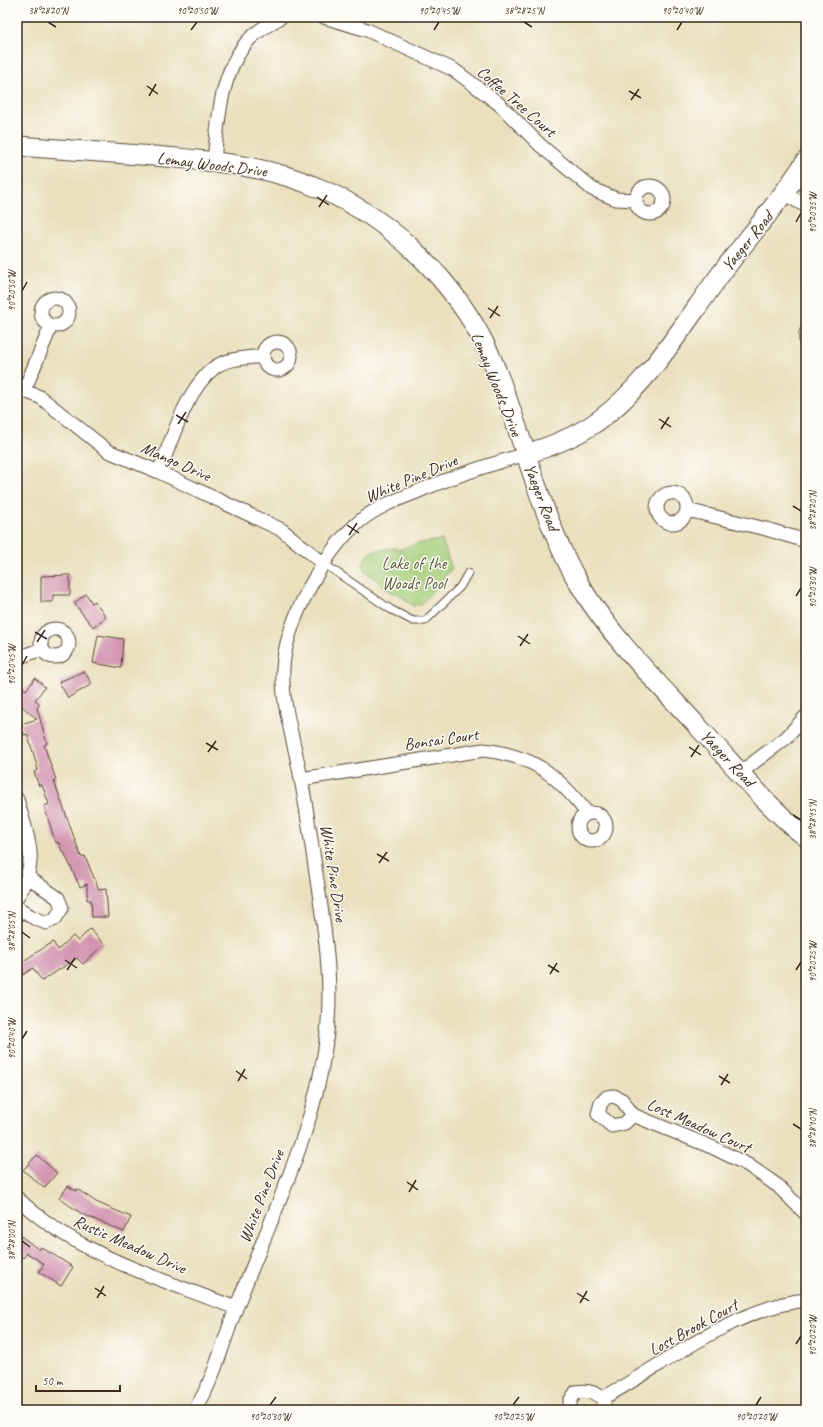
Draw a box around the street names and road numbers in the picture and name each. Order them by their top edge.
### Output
street label: Coffee Tree Court [473,61,562,143]
street label: Lemay Woods Drive [156,147,269,182]
street label: Yaeger Road [717,205,779,275]
street label: Lemay Woods Drive [466,329,527,441]
street label: Mango Drive [138,437,215,487]
street label: White Pine Drive [362,449,462,507]
street label: Yaeger Road [519,460,565,536]
street label: Bonsai Court [403,724,482,755]
street label: Yaeger Road [696,725,761,793]
street label: White Pine Drive [315,823,352,924]
street label: Lost Meadow Court [644,1093,756,1159]
street label: White Pine Drive [234,1145,289,1246]
street label: Rustic Meadow Drive [70,1210,191,1279]
street label: Lost Brook Court [645,1293,743,1360]

